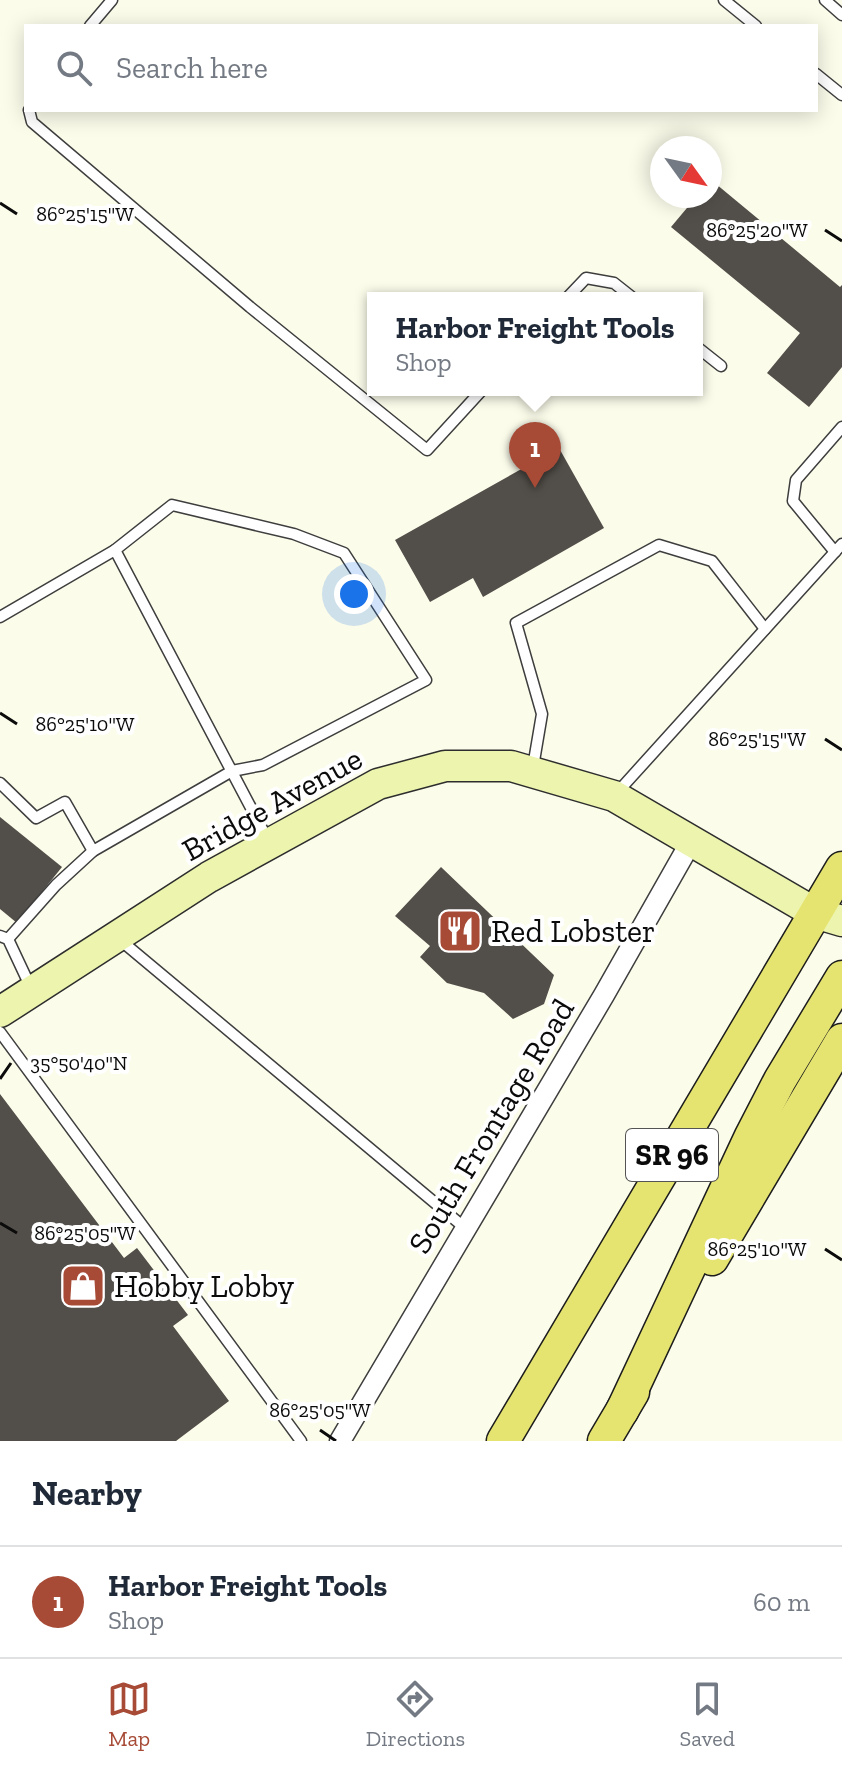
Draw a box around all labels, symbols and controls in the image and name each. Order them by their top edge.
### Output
search box [24,24,818,112]
icon: search [52,46,96,90]
text: Search here [116,50,268,86]
north arrow [650,136,722,208]
text: 86°25'15"W [36,202,134,226]
text: 86°25'20"W [706,218,808,242]
popup [367,292,703,396]
text: Harbor Freight Tools [395,310,675,346]
text: Shop [395,346,451,378]
pin: 1 [509,422,561,488]
your location [334,574,374,614]
text: 86°25'10"W [36,712,135,736]
text: 86°25'15"W [708,727,806,751]
street label: Bridge Avenue [176,739,368,869]
restaurant icon: Red Lobster [436,907,484,955]
place label: Red Lobster [491,912,656,950]
street label: South Frontage Road [400,991,582,1260]
text: 35°50'40"N [30,1051,128,1075]
road number: SR 96 [626,1129,718,1181]
text: 86°25'05"W [34,1221,136,1245]
text: 86°25'10"W [708,1237,807,1261]
shop icon: Hobby Lobby [59,1262,107,1310]
place label: Hobby Lobby [114,1267,295,1305]
text: 86°25'05"W [269,1398,371,1422]
text: Nearby [32,1473,142,1514]
text: Harbor Freight Tools [108,1568,387,1604]
text: 1 [53,1586,63,1618]
text: 60 m [753,1586,810,1618]
text: Shop [108,1604,164,1636]
tab: Map [107,1677,151,1752]
tab: Directions [366,1677,465,1752]
tab: Saved [680,1677,735,1752]

